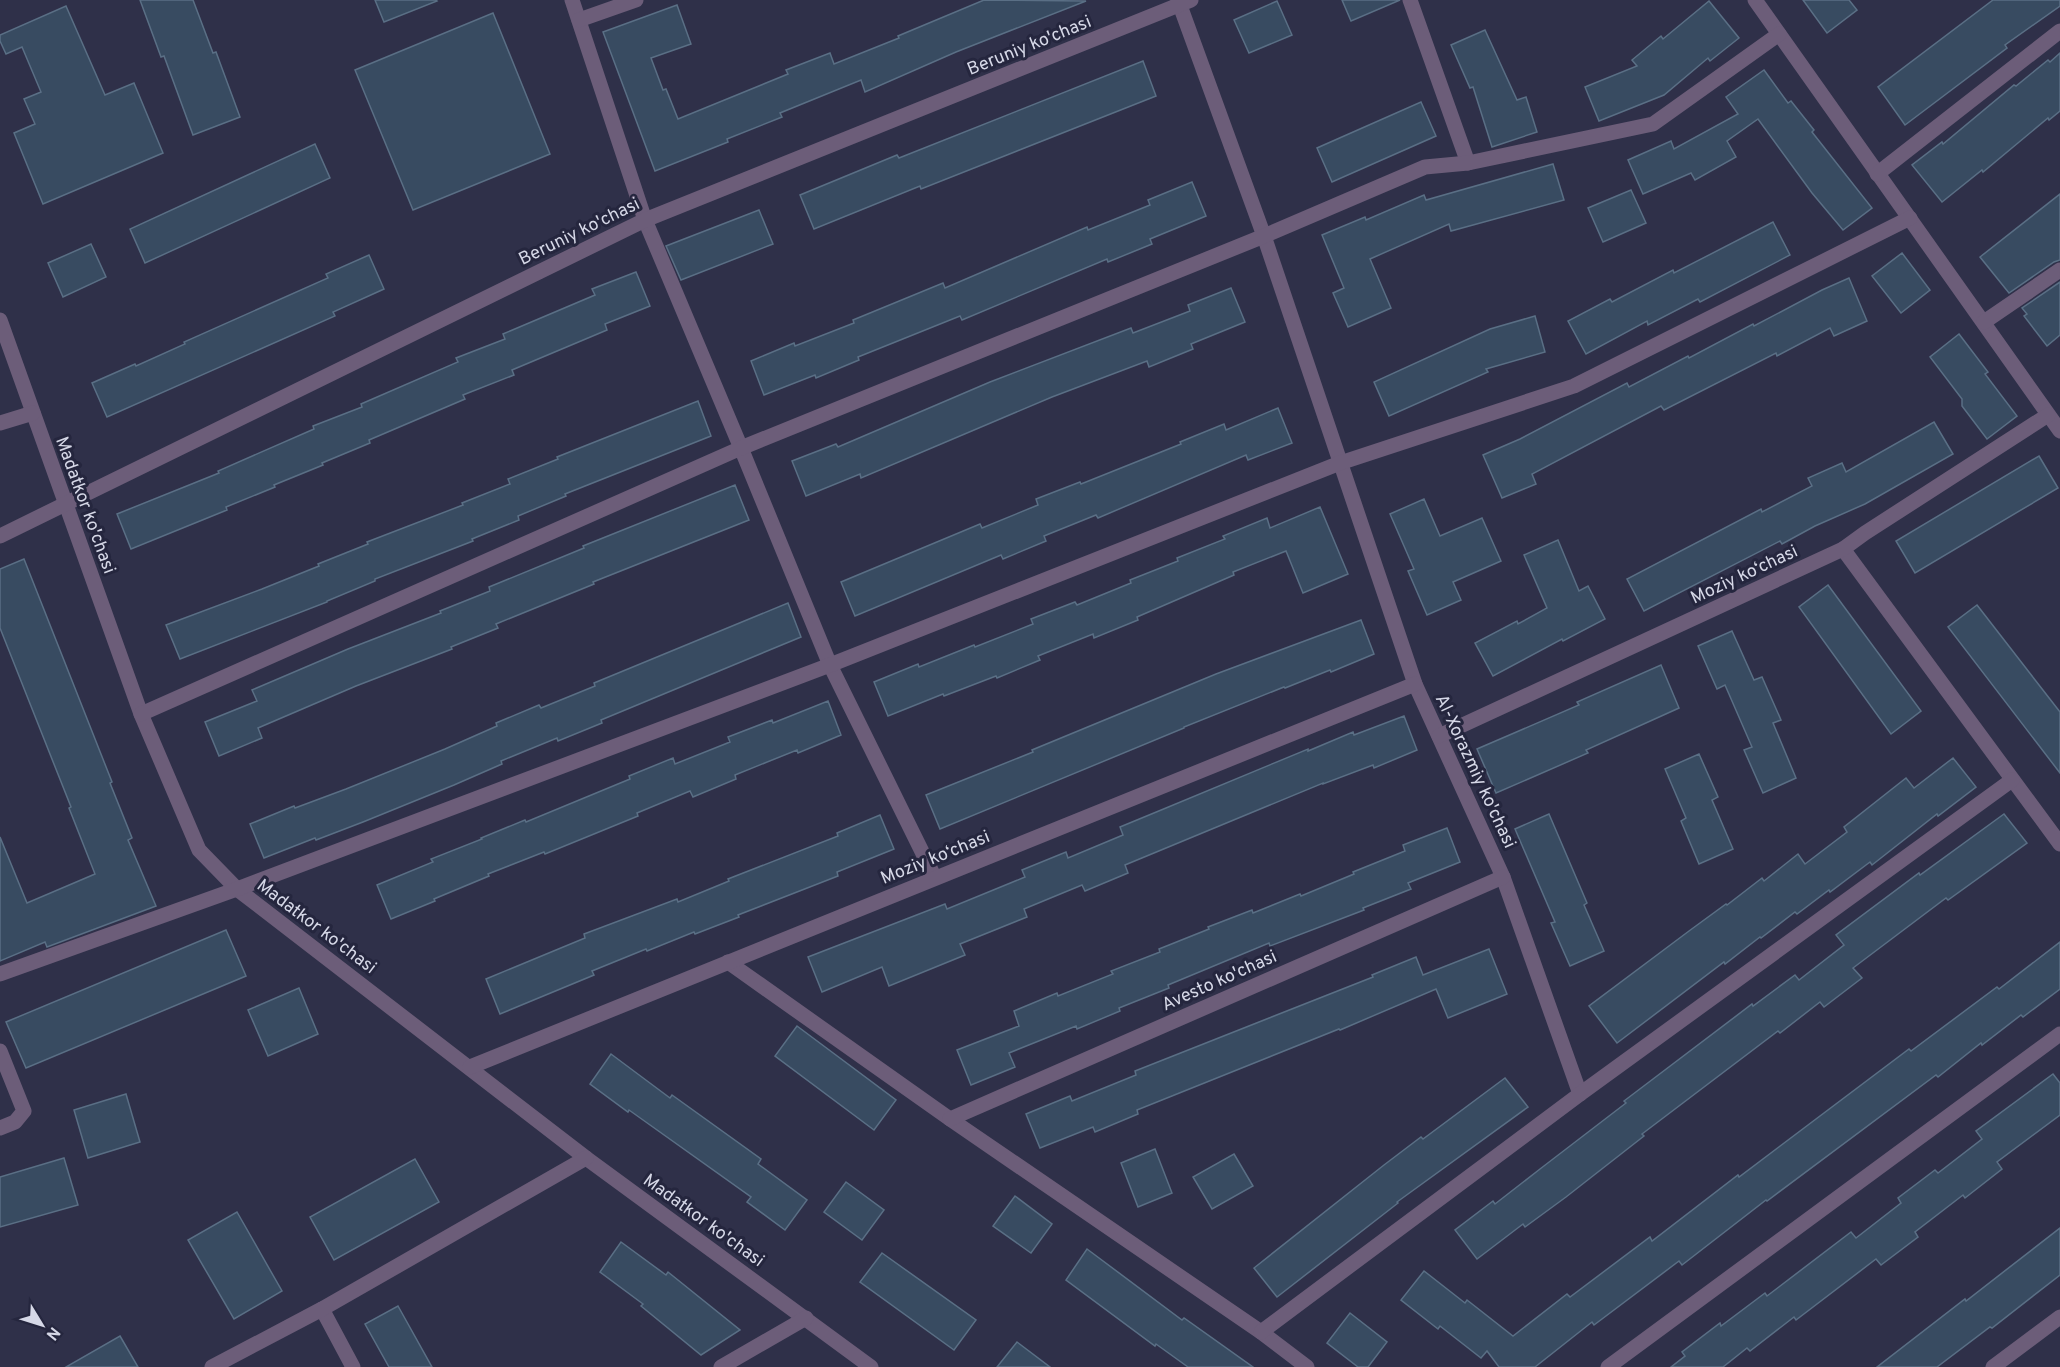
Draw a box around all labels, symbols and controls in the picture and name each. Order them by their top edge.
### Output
street label: Beruniy ko'chasi [964,11,1095,82]
street label: Beruniy ko'chasi [515,193,644,272]
street label: Madatkor ko'chasi [49,434,120,577]
street label: Moziy ko‘chasi [1687,540,1802,610]
street label: Al-Xorazmiy ko'chasi [1429,691,1520,852]
street label: Moziy ko‘chasi [878,826,994,891]
street label: Madatkor ko'chasi [252,875,381,980]
street label: Avesto ko'chasi [1158,946,1281,1017]
street label: Madatkor ko'chasi [638,1170,768,1273]
north arrow [12,1295,72,1355]
text: N [41,1322,64,1344]

